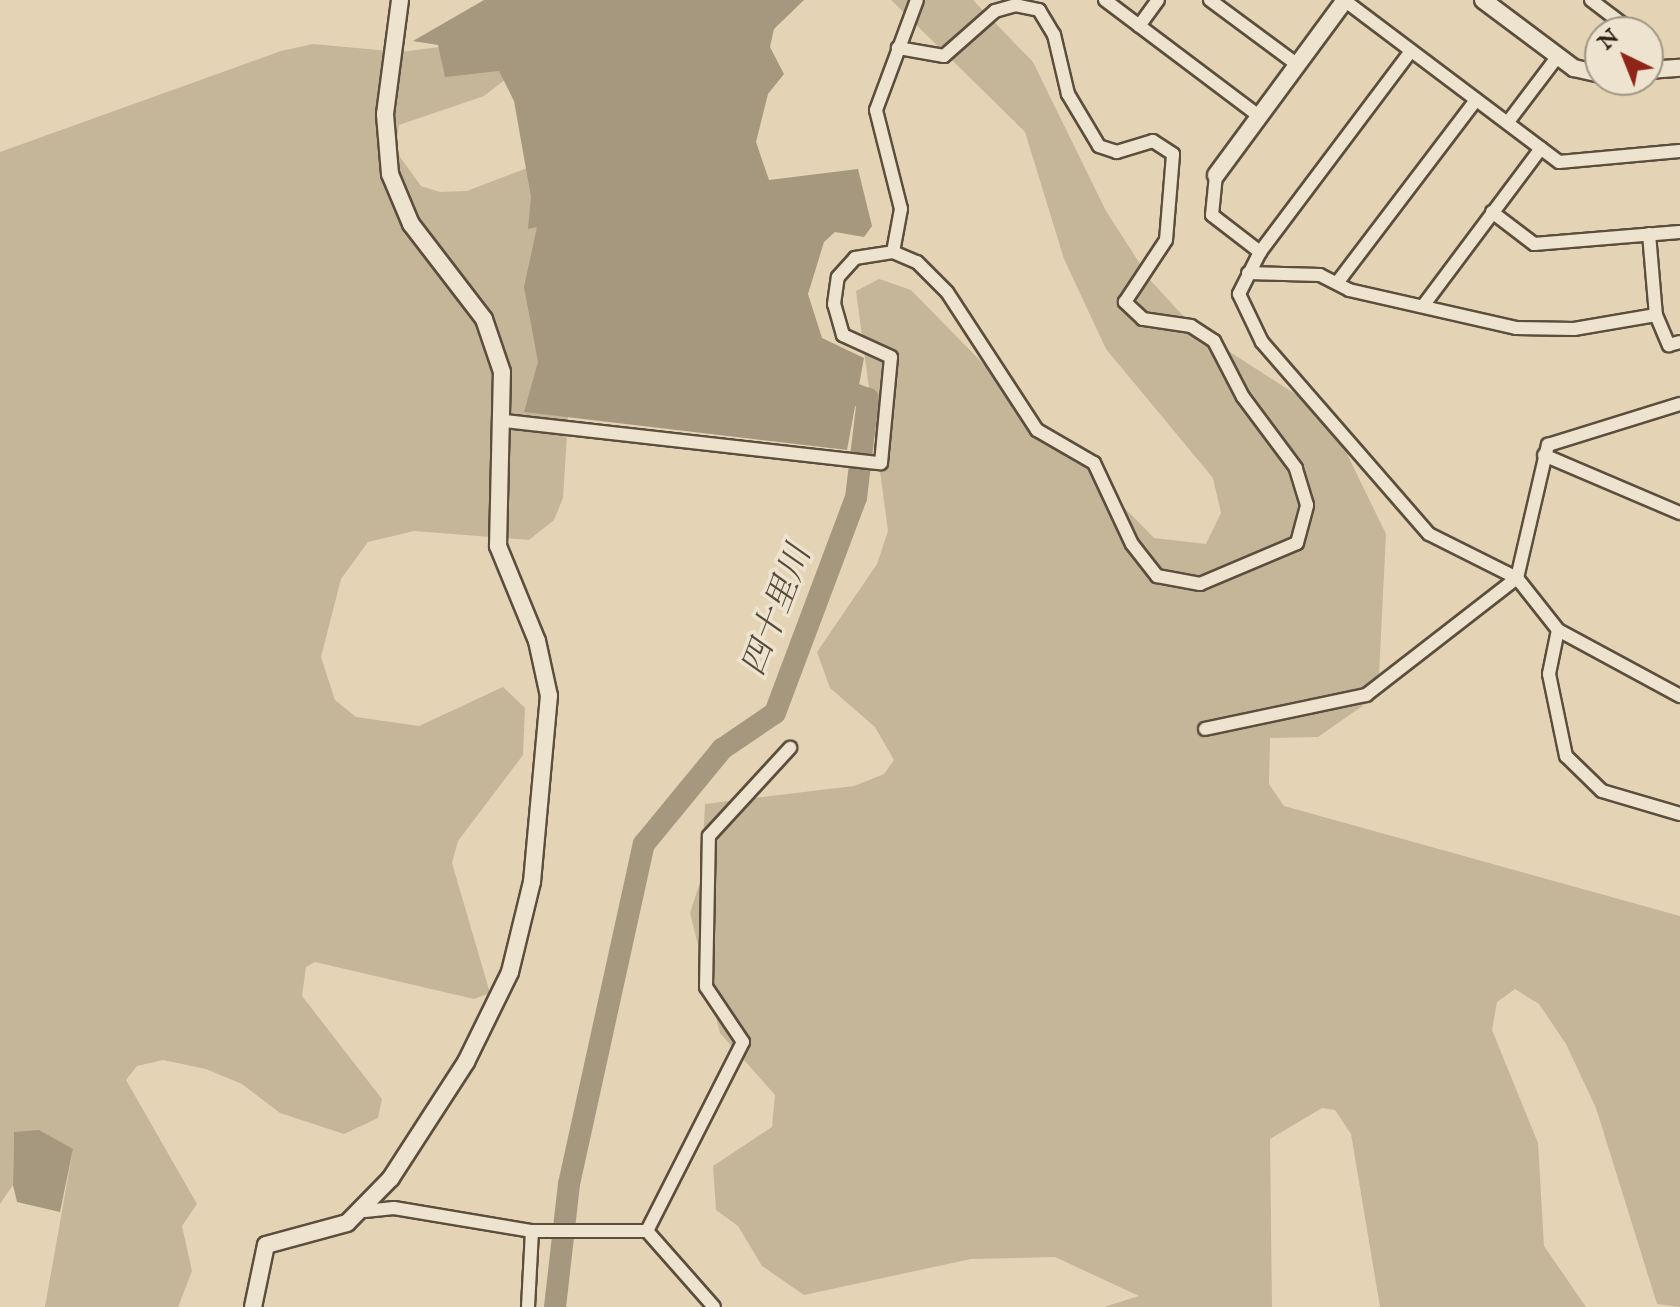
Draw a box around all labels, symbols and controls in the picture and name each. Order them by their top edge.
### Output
north arrow [1584,16,1664,96]
text: N [1592,23,1626,57]
water label: 四十里川 [734,540,820,682]

